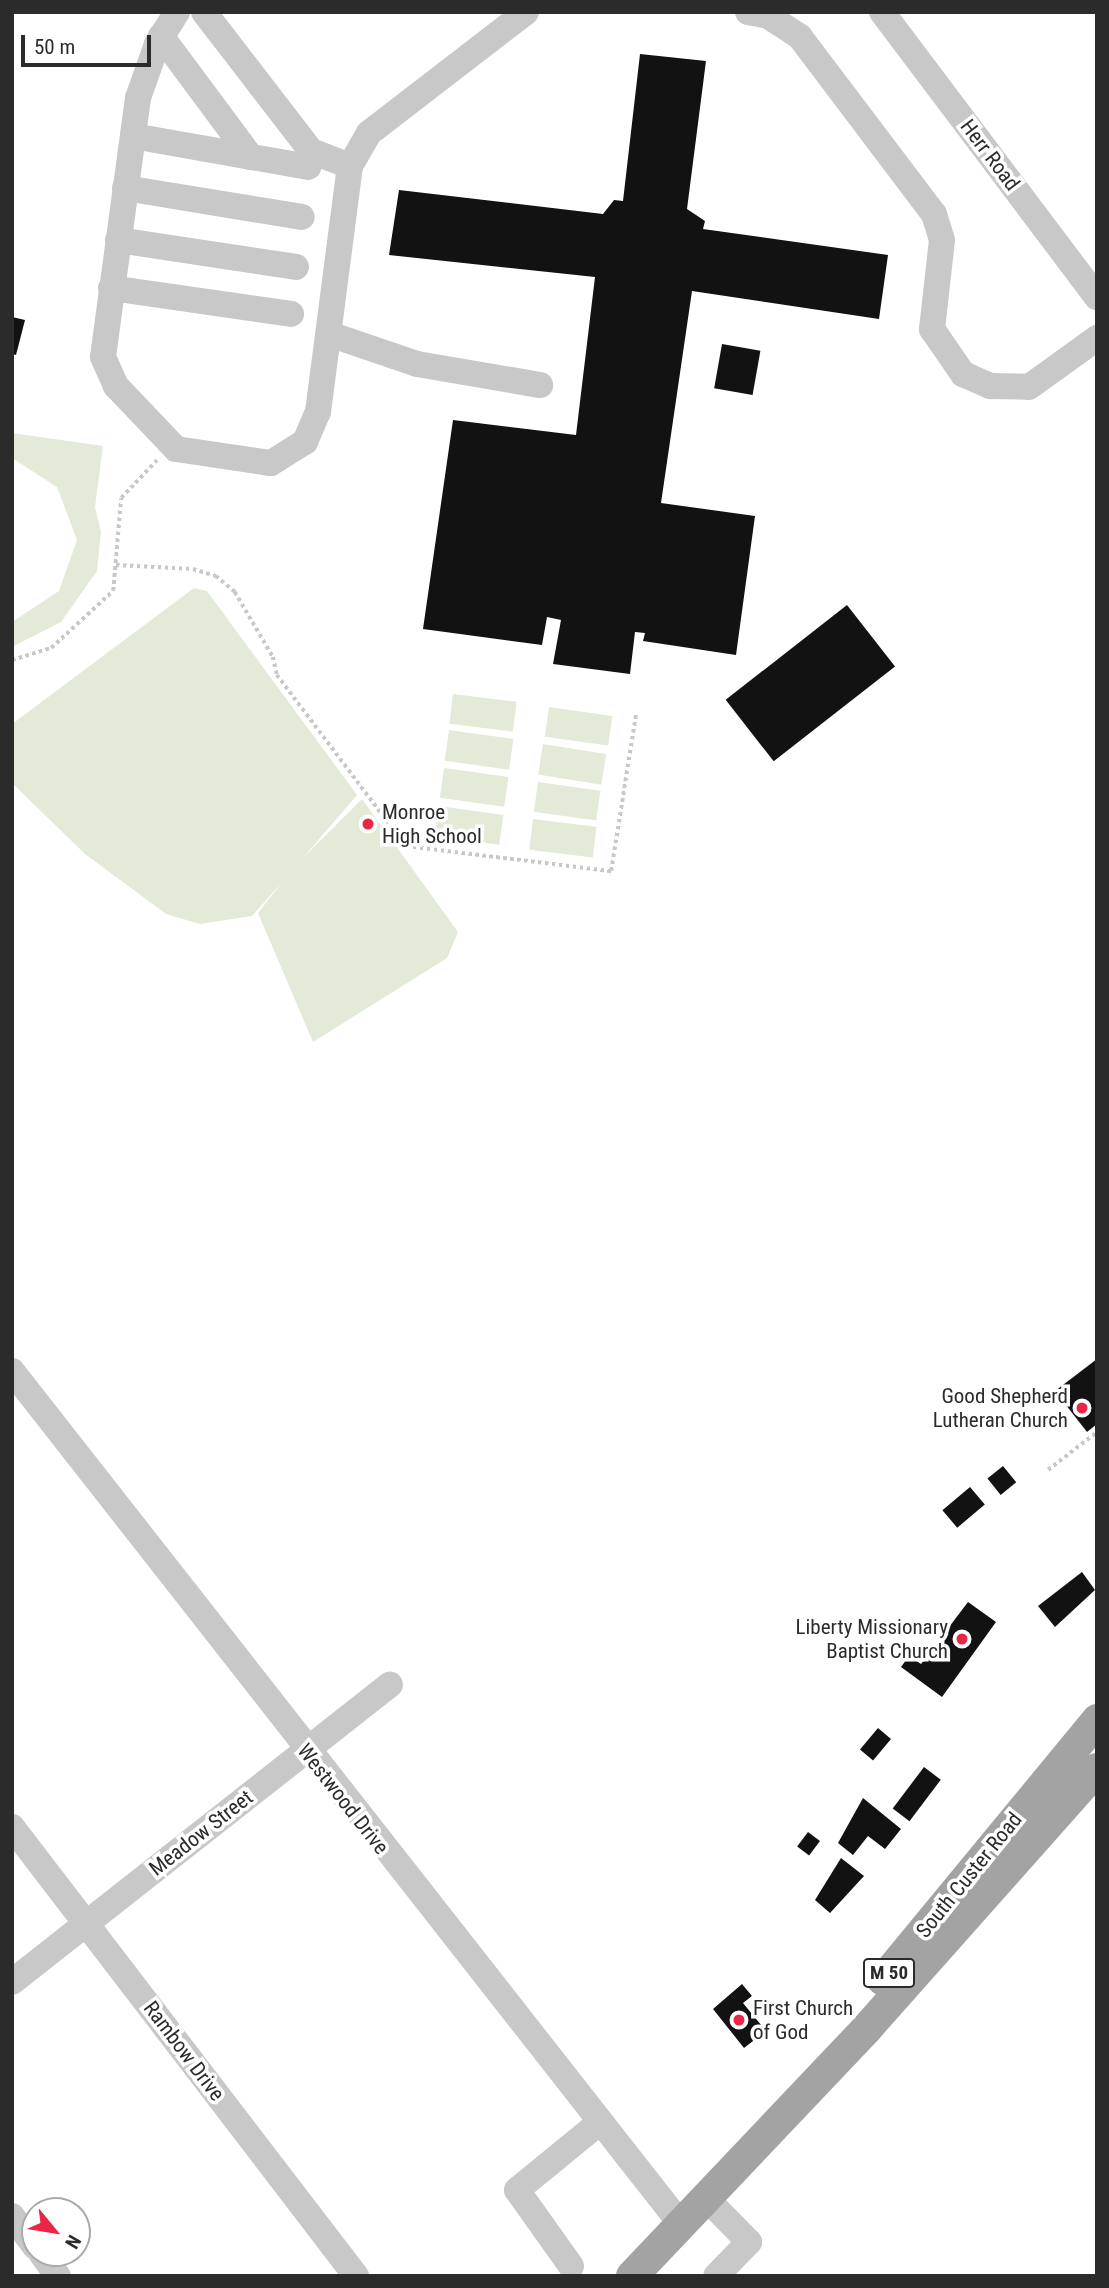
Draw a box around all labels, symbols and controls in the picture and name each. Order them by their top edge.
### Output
scale bar [24,21,154,65]
text: 50 m [34,35,75,59]
street label: Herr Road [955,114,1025,196]
place label: Monroe High School [382,799,482,849]
marker: Monroe High School [360,816,376,832]
place label: Good Shepherd Lutheran Church [933,1383,1068,1433]
marker: Good Shepherd Lutheran Church [1074,1400,1090,1416]
place label: Liberty Missionary Baptist Church [796,1614,948,1664]
marker: Liberty Missionary Baptist Church [954,1631,970,1647]
street label: Westwood Drive [292,1739,394,1859]
street label: Meadow Street [144,1785,258,1881]
street label: South Custer Road [911,1807,1027,1943]
road number: M 50 [863,1957,915,1988]
place label: First Church of God [753,1995,853,2045]
street label: Rambow Drive [138,1996,230,2106]
marker: First Church of God [731,2012,747,2028]
north arrow [21,2197,91,2267]
text: N [60,2231,86,2253]

